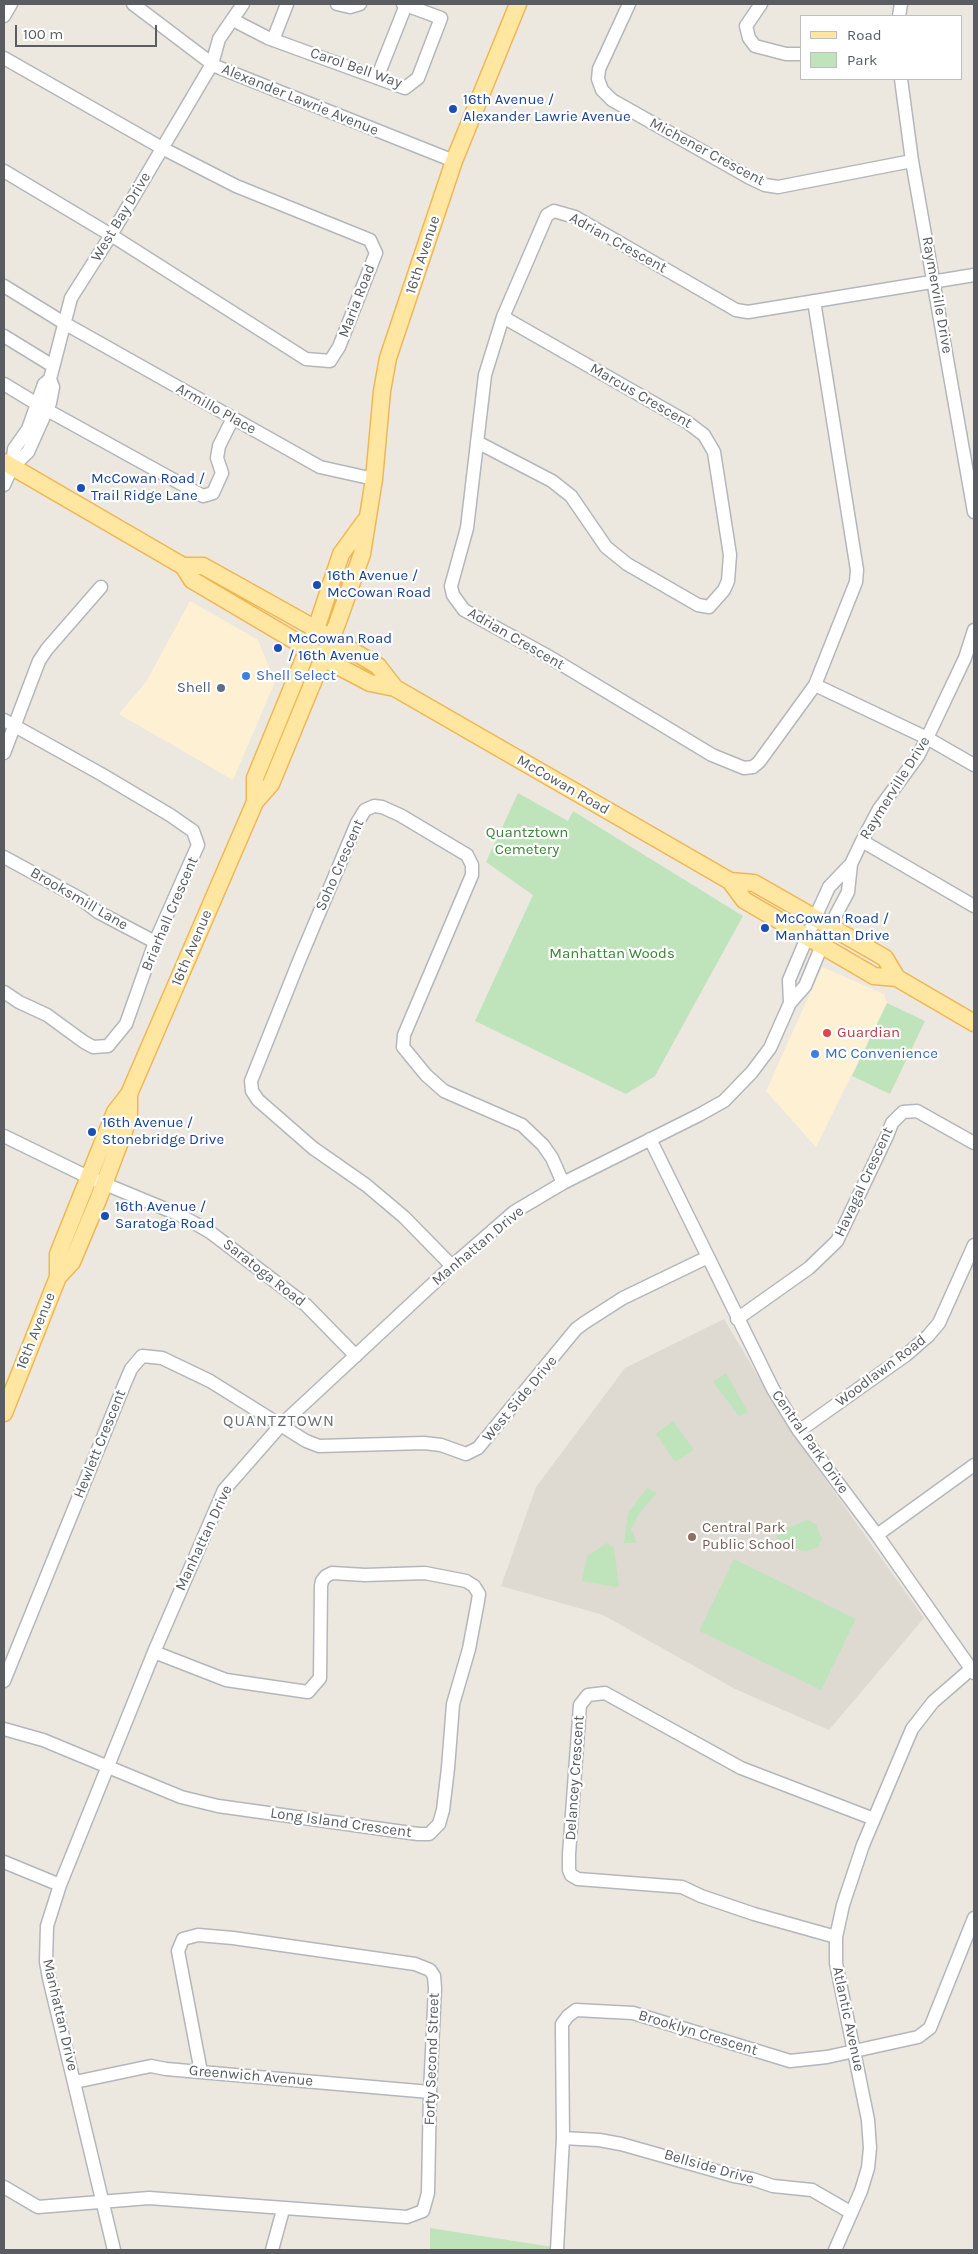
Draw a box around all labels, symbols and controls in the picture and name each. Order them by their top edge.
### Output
scale bar [18,15,160,47]
legend [800,15,963,80]
text: 100 m [23,25,63,43]
text: Road [847,26,882,44]
street label: Carol Bell Way [308,44,404,92]
text: Park [847,51,877,69]
street label: Alexander Lawrie Avenue [219,60,381,140]
place label: 16th Avenue / Alexander Lawrie Avenue [463,91,631,126]
marker: 16th Avenue / Alexander Lawrie Avenue [447,103,459,115]
street label: Michener Crescent [646,114,768,190]
street label: West Bay Drive [87,169,155,265]
street label: Adrian Crescent [566,209,670,277]
street label: 16th Avenue [402,214,444,296]
street label: Raymerville Drive [918,235,956,355]
street label: Maria Road [335,262,379,340]
street label: Marcus Crescent [587,359,695,433]
street label: Armillo Place [173,380,259,438]
place label: McCowan Road / Trail Ridge Lane [91,470,205,505]
marker: McCowan Road / Trail Ridge Lane [75,482,87,494]
place label: 16th Avenue / McCowan Road [327,567,431,602]
marker: 16th Avenue / McCowan Road [311,579,323,591]
street label: Adrian Crescent [464,604,568,674]
place label: McCowan Road / 16th Avenue [288,630,392,665]
marker: McCowan Road / 16th Avenue [272,642,284,654]
place label: Shell Select [256,667,336,685]
marker: Shell Select [240,670,252,682]
place label: Shell [177,679,211,697]
marker: Shell [215,682,227,694]
street label: Raymerville Drive [856,733,934,843]
street label: McCowan Road [513,751,613,819]
street label: Soho Crescent [312,816,368,914]
park label: Quantztown Cemetery [486,824,568,859]
street label: Briarhall Crescent [138,854,202,974]
street label: Brooksmill Lane [27,864,131,934]
street label: 16th Avenue [168,907,216,989]
place label: McCowan Road / Manhattan Drive [775,910,890,945]
marker: McCowan Road / Manhattan Drive [759,922,771,934]
park label: Manhattan Woods [549,945,675,963]
place label: Guardian [837,1024,900,1042]
marker: Guardian [821,1027,833,1039]
place label: MC Convenience [825,1045,938,1063]
marker: MC Convenience [809,1048,821,1060]
place label: 16th Avenue / Stonebridge Drive [102,1114,224,1149]
street label: Havagal Crescent [831,1124,897,1240]
marker: 16th Avenue / Stonebridge Drive [86,1126,98,1138]
place label: 16th Avenue / Saratoga Road [115,1198,215,1233]
street label: Manhattan Drive [428,1202,528,1290]
marker: 16th Avenue / Saratoga Road [99,1210,111,1222]
street label: Saratoga Road [219,1235,309,1311]
street label: 16th Avenue [12,1290,60,1372]
street label: Woodlawn Road [832,1331,930,1411]
street label: West Side Drive [479,1352,561,1446]
street label: Hewlett Crescent [70,1387,130,1501]
street label: Central Park Drive [768,1387,852,1497]
district label: QUANTZTOWN [222,1411,336,1431]
street label: Manhattan Drive [172,1482,236,1594]
place label: Central Park Public School [702,1519,795,1554]
marker: Central Park Public School [686,1531,698,1543]
street label: Delancey Crescent [562,1715,588,1841]
street label: Long Island Crescent [269,1804,413,1842]
street label: Manhattan Drive [38,1957,82,2073]
street label: Atlantic Avenue [828,1965,868,2073]
street label: Forty Second Street [421,1992,443,2126]
street label: Brooklyn Crescent [636,2006,760,2060]
street label: Greenwich Avenue [188,2062,314,2090]
street label: Bellside Drive [662,2146,756,2188]

